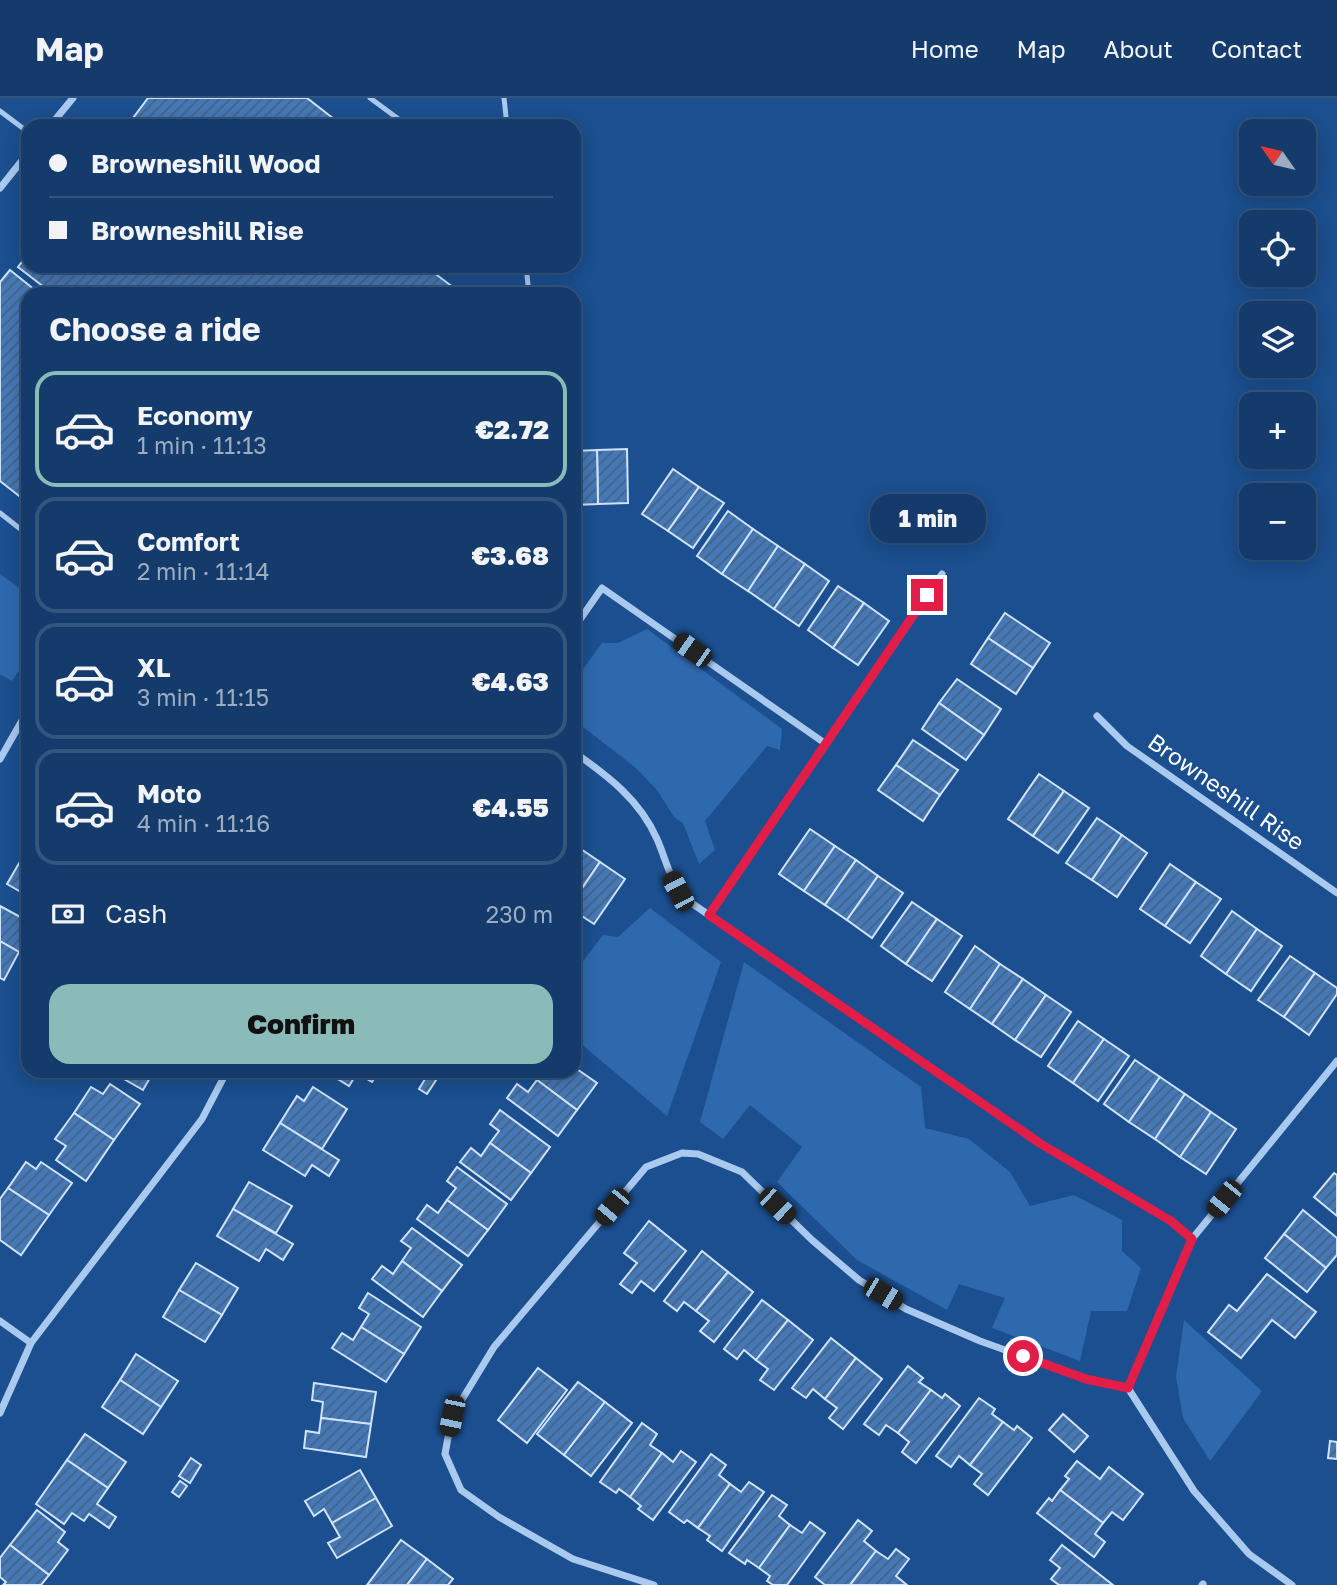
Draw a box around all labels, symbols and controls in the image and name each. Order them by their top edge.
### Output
text: Map [35,29,104,68]
text: Home [911,34,979,63]
text: Map [1017,34,1066,63]
text: About [1104,34,1173,63]
text: Contact [1211,34,1302,63]
north arrow [1239,119,1316,196]
map controls [1239,119,1316,560]
text: Browneshill Wood [91,148,320,179]
button: locate [1239,210,1316,287]
text: Browneshill Rise [91,215,304,246]
button: layers [1239,301,1316,378]
text: Choose a ride [49,310,261,348]
button: + [1239,392,1316,469]
icon: car [53,398,116,461]
text: Economy [137,400,253,431]
text: €2.72 [475,414,549,445]
text: 1 min · 11:13 [137,431,267,459]
button: − [1239,483,1316,560]
callout: 1 min [869,494,985,542]
text: 1 min [899,504,957,532]
icon: car [53,524,116,587]
text: Comfort [137,526,240,557]
text: €3.68 [471,540,549,571]
text: 2 min · 11:14 [137,557,270,585]
route end [911,579,943,611]
car [669,629,716,671]
icon: car [53,650,116,713]
text: XL [137,652,171,683]
text: €4.63 [472,666,549,697]
text: 3 min · 11:15 [137,683,269,711]
street label: Browneshill Rise [1143,727,1310,855]
icon: car [53,776,116,839]
text: Moto [137,778,202,809]
text: €4.55 [472,792,549,823]
text: 4 min · 11:16 [137,809,270,837]
car [659,868,698,914]
icon: cash [49,895,87,933]
text: Cash [105,898,167,929]
text: 230 m [486,900,553,928]
button: Confirm [49,984,553,1064]
car [1203,1176,1246,1222]
car [591,1184,634,1230]
car [755,1184,800,1228]
car [860,1274,907,1314]
route start [1007,1340,1039,1372]
car [438,1393,467,1439]

